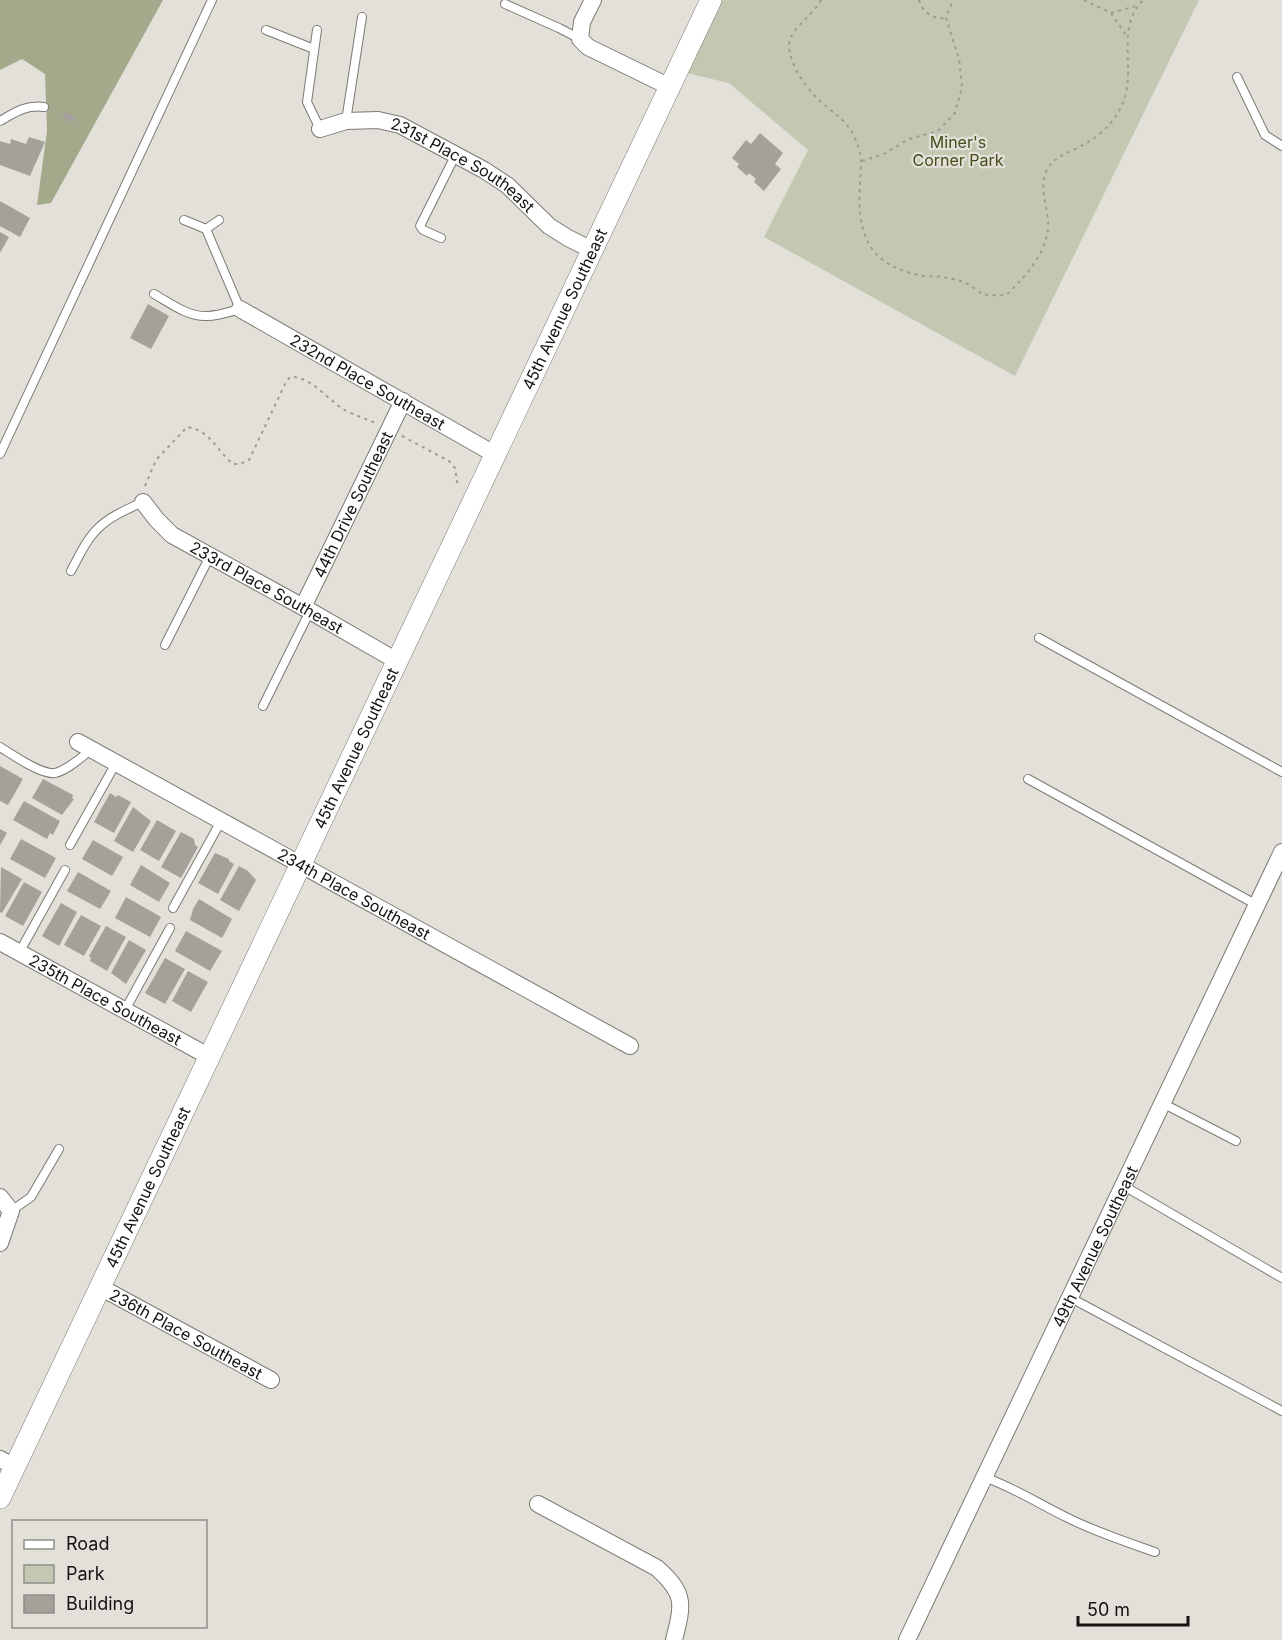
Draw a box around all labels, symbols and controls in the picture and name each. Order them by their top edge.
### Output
street label: 231st Place Southeast [389,113,539,216]
park label: Miner's Corner Park [912,132,1004,170]
street label: 45th Avenue Southeast [517,225,611,393]
street label: 232nd Place Southeast [287,330,449,434]
street label: 44th Drive Southeast [309,428,397,581]
street label: 233rd Place Southeast [187,537,347,638]
street label: 45th Avenue Southeast [309,664,403,832]
street label: 234th Place Southeast [274,844,434,944]
street label: 235th Place Southeast [26,950,185,1049]
street label: 45th Avenue Southeast [101,1103,194,1271]
street label: 49th Avenue Southeast [1048,1163,1142,1330]
street label: 236th Place Southeast [106,1284,266,1383]
legend [12,1520,207,1628]
text: Road [66,1533,109,1554]
text: Park [66,1563,105,1584]
scale bar [1078,1589,1188,1627]
text: Building [66,1593,134,1614]
text: 50 m [1087,1599,1130,1620]

